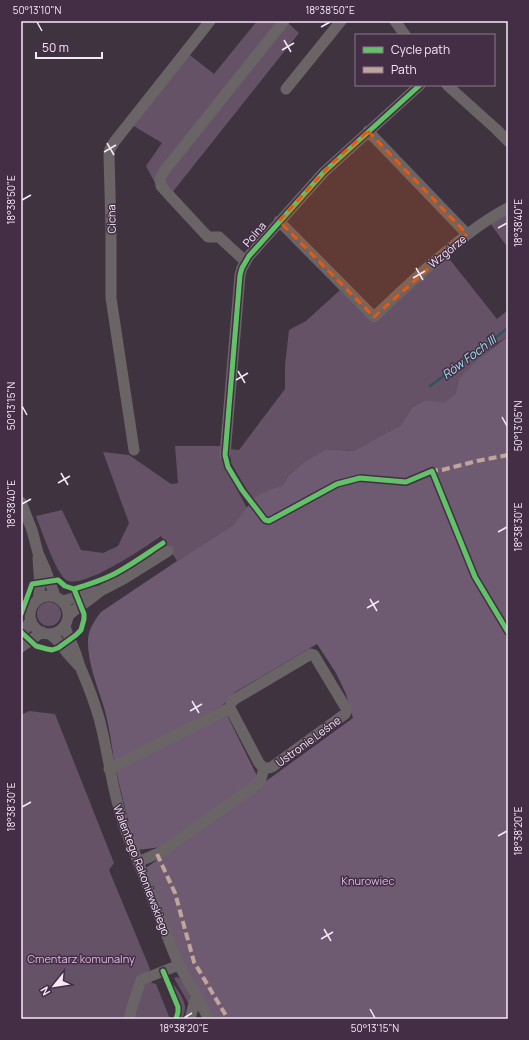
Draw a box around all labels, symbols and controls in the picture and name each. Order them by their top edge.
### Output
text: 50°13'10"N [13,3,62,17]
text: 18°38'50"E [305,3,355,17]
scale bar [36,34,102,60]
legend [355,34,495,86]
text: 50 m [42,39,69,56]
text: Cycle path [391,41,450,58]
text: Path [391,61,417,78]
text: 18°38'50"E [4,175,18,225]
text: 18°38'40"E [511,199,525,247]
street label: Cicha [103,204,119,234]
street label: Polna [239,218,269,250]
street label: Wzgórze [425,231,470,271]
water label: Rów Foch III [438,330,501,383]
text: 50°13'15"N [4,382,18,430]
text: 50°13'05"N [511,401,525,451]
text: 18°38'40"E [4,480,18,528]
text: 18°38'30"E [511,502,525,551]
street label: Ustronie Leśne [273,712,344,770]
text: 18°38'30"E [4,782,18,831]
street label: Walentego Rakoniewskiego [110,803,174,938]
text: 18°38'20"E [511,806,525,856]
park label: Knurowiec [341,873,395,888]
park label: Cmentarz komunalny [27,951,135,966]
north arrow [34,966,74,1006]
text: N [36,984,53,998]
text: 18°38'20"E [159,1021,209,1035]
text: 50°13'15"N [351,1021,399,1035]

